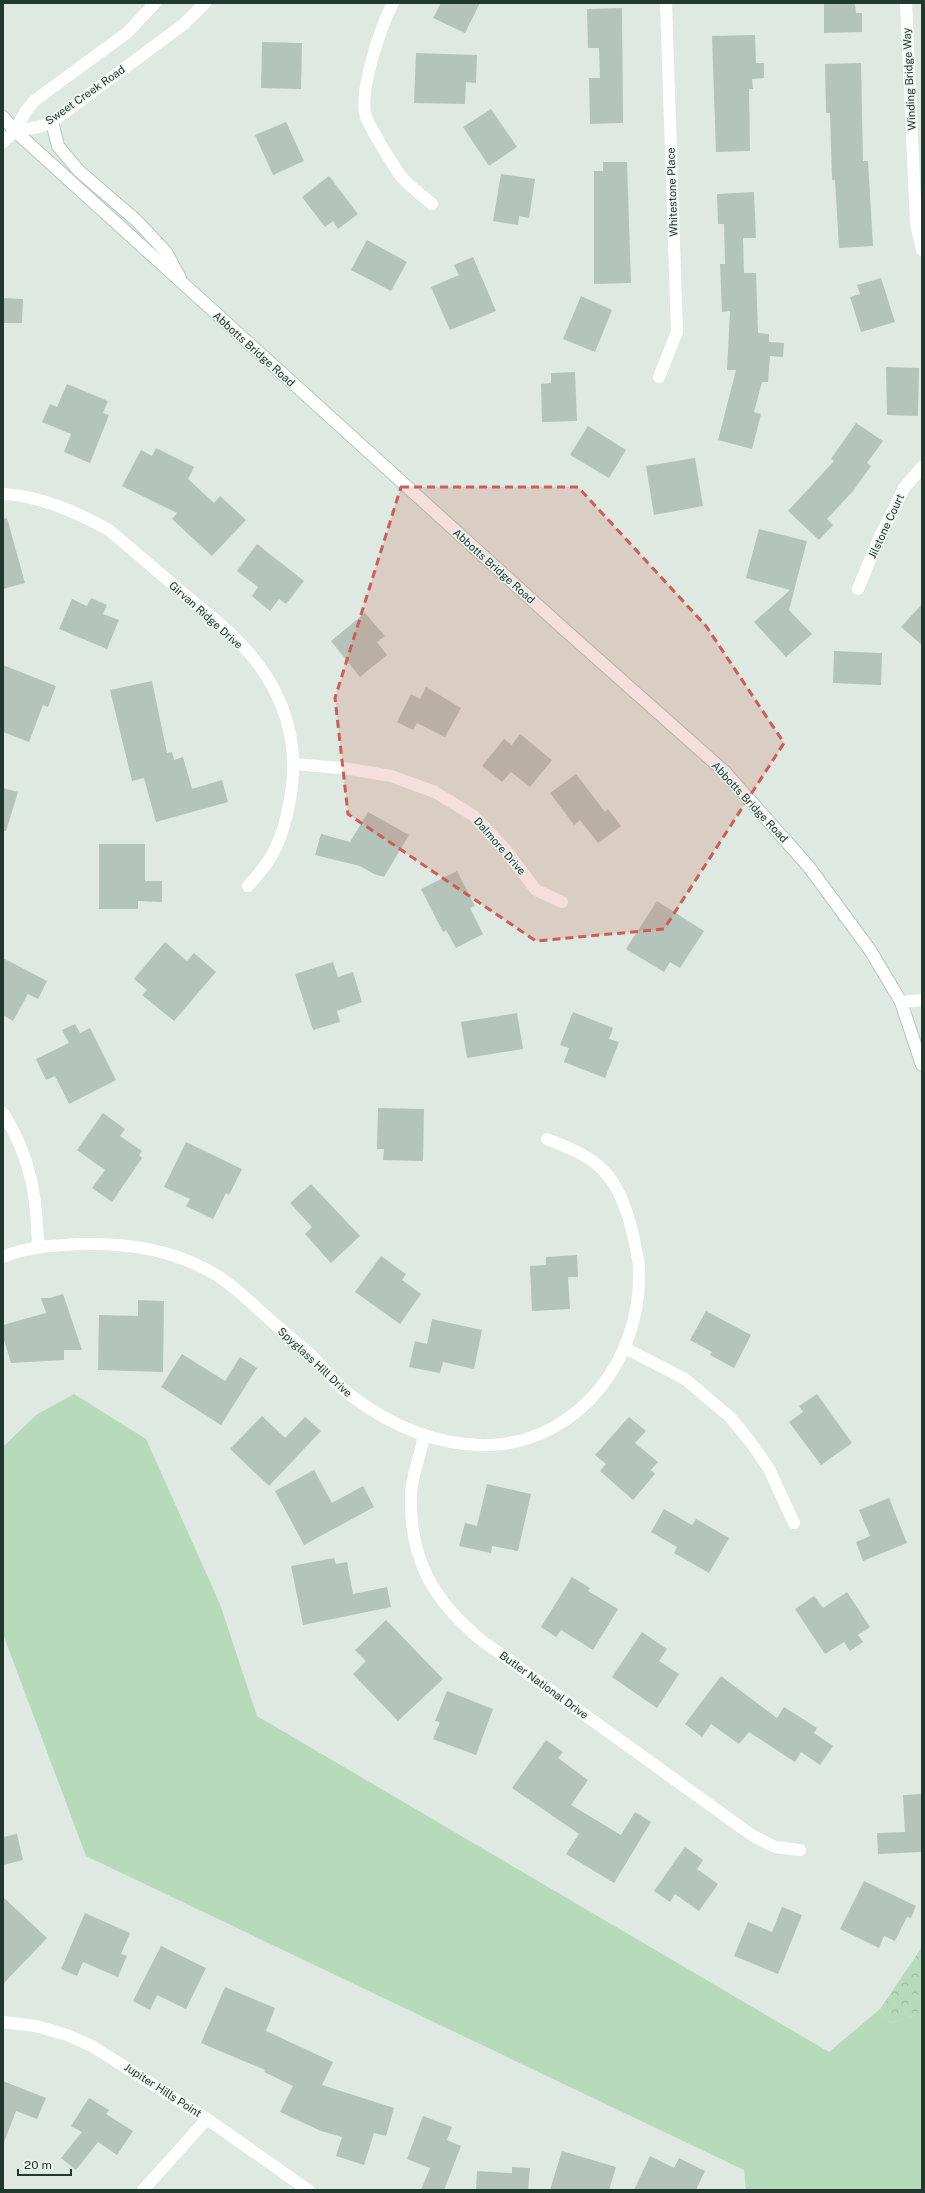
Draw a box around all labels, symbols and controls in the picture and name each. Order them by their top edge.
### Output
street label: Winding Bridge Way [900,27,918,131]
street label: Sweet Creek Road [43,63,127,127]
street label: Whitestone Place [664,147,680,237]
street label: Abbotts Bridge Road [211,309,297,389]
street label: Jilstone Court [866,492,906,560]
street label: Abbotts Bridge Road [451,526,537,606]
street label: Girvan Ridge Drive [167,579,245,651]
street label: Abbotts Bridge Road [710,759,790,845]
street label: Dalmore Drive [472,815,528,877]
street label: Spyglass Hill Drive [276,1325,354,1399]
street label: Butler National Drive [497,1649,591,1721]
street label: Jupiter Hills Point [122,2061,204,2119]
scale bar [18,2151,71,2177]
text: 20 m [24,2158,52,2172]

